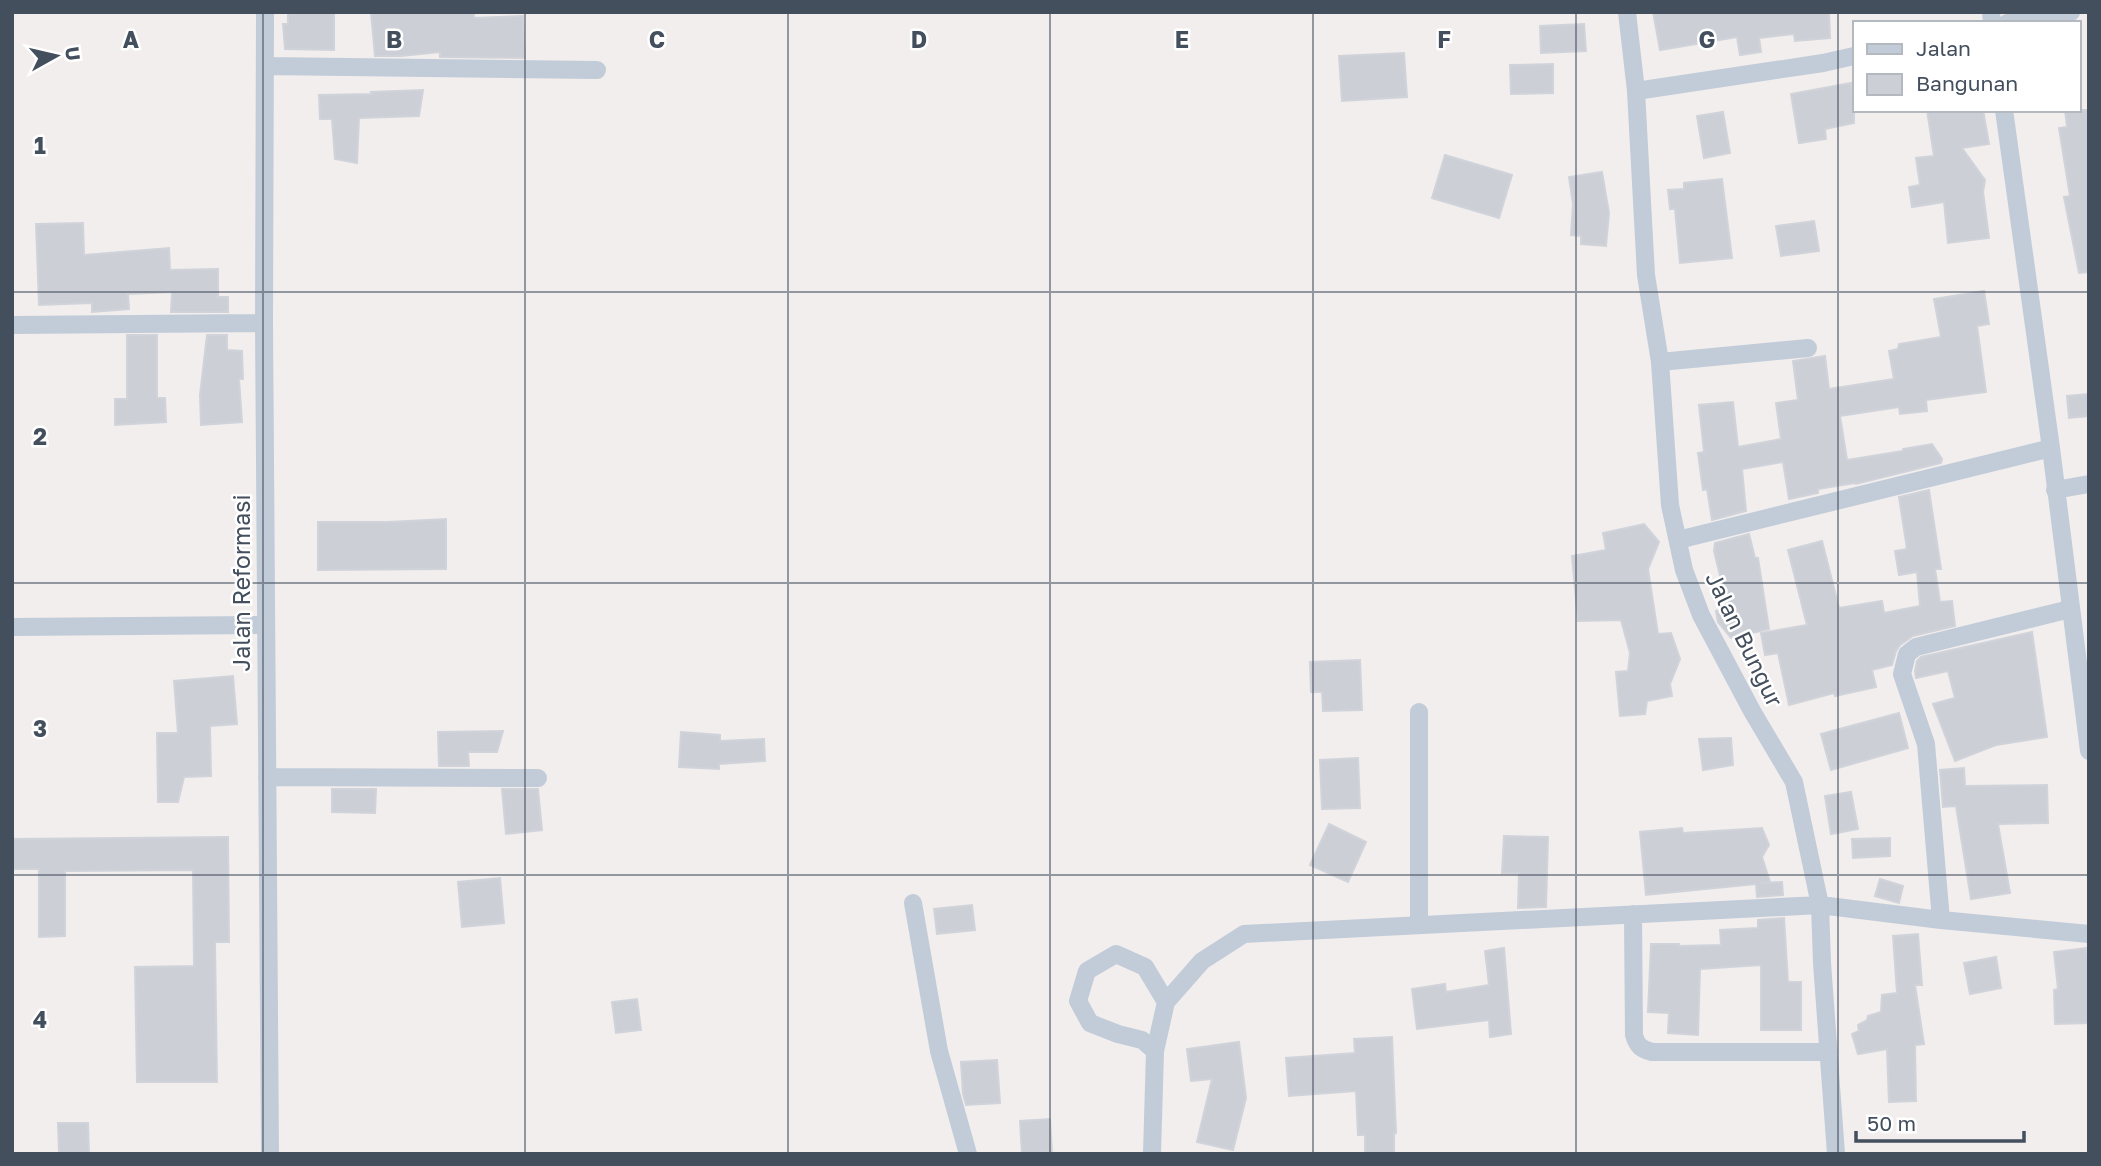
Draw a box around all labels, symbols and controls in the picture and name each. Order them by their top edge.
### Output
north arrow [21,21,91,91]
legend [1853,21,2080,112]
text: A [123,25,140,53]
text: B [386,25,402,53]
text: C [649,25,665,53]
text: D [911,25,927,53]
text: E [1175,25,1189,53]
text: F [1437,25,1451,53]
text: G [1699,25,1715,53]
text: Jalan [1916,35,1971,61]
text: U [61,45,86,62]
text: Bangunan [1916,70,2018,96]
text: 1 [34,131,46,159]
text: 2 [33,422,47,450]
street label: Jalan Reformasi [227,494,255,672]
street label: Jalan Bungur [1700,567,1790,711]
text: 3 [33,714,47,742]
text: 4 [33,1005,47,1033]
scale bar [1856,1100,2024,1144]
text: 50 m [1867,1110,1916,1136]

